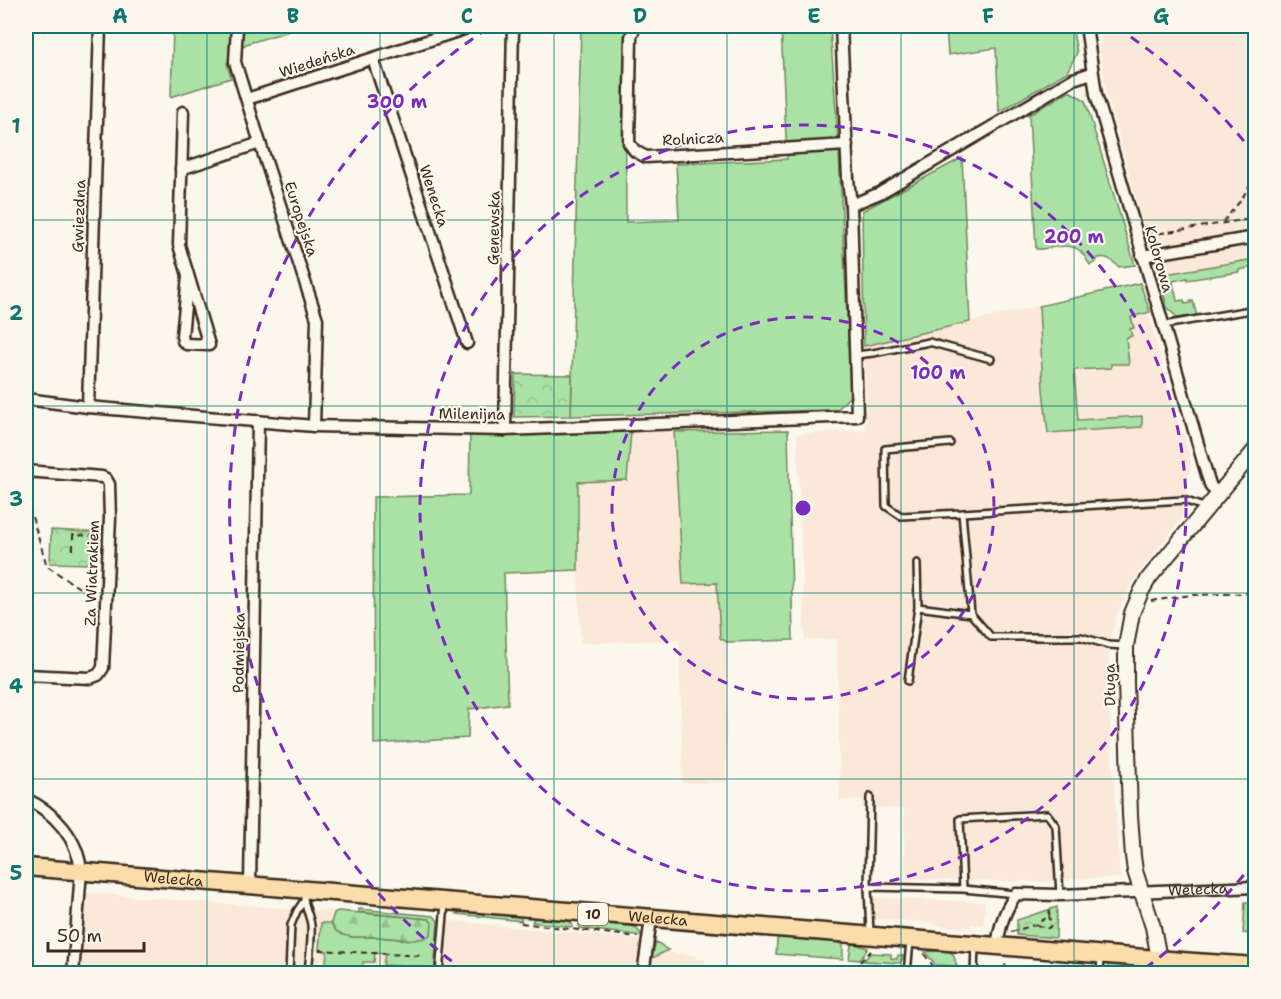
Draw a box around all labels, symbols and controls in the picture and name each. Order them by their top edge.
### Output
text: A [112,3,128,29]
text: B [287,3,299,29]
text: C [461,3,473,29]
text: D [633,3,647,29]
text: E [807,3,821,29]
text: F [982,3,994,29]
text: G [1153,3,1169,29]
street label: Wiedeńska [277,39,358,83]
text: 300 m [367,90,428,114]
text: 1 [11,113,21,139]
street label: Rolnicza [662,127,725,151]
street label: Wenecka [415,162,454,230]
street label: Gwiezdna [68,179,90,253]
street label: Europejska [279,179,323,260]
street label: Genewska [483,190,505,265]
street label: Kolorowa [1140,223,1178,295]
text: 200 m [1044,225,1105,249]
text: 2 [9,300,23,326]
text: 100 m [910,361,966,385]
street label: Milenijna [438,403,506,425]
text: 3 [9,486,23,512]
centre of rings [793,498,813,518]
street label: Za Wiatrakiem [80,520,104,626]
street label: Podmiejska [228,612,250,693]
street label: Długa [1100,663,1120,706]
text: 4 [9,673,23,699]
text: 5 [10,860,22,886]
street label: Welecka [143,867,205,891]
street label: Welecka [1168,878,1229,901]
road number: 10 [578,903,608,925]
street label: Welecka [627,906,689,931]
scale bar [48,915,144,953]
text: 50 m [57,924,102,948]

